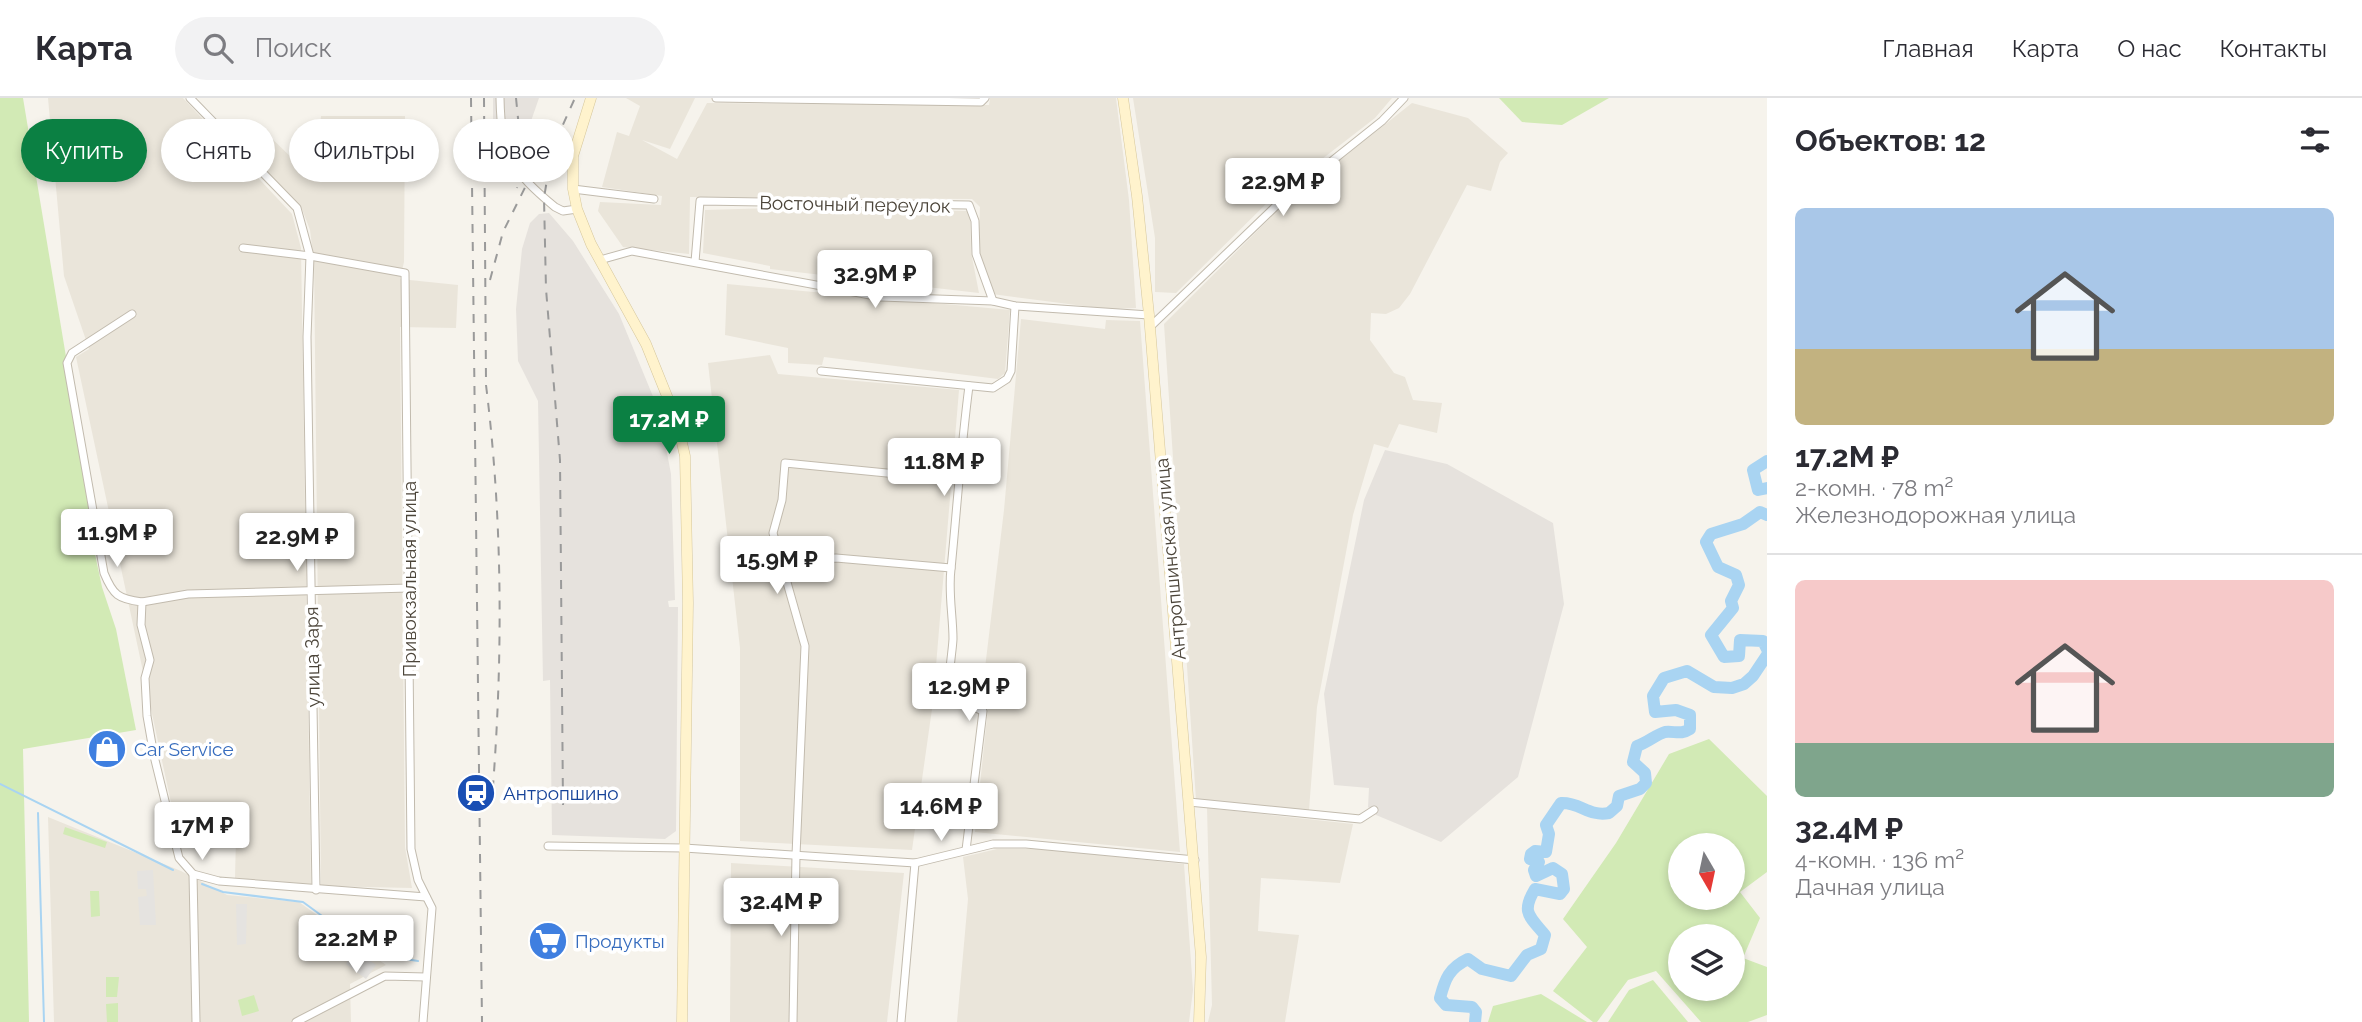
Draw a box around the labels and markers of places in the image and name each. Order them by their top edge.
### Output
pin: 22.9M ₽ [1218,158,1348,218]
pin: 32.9M ₽ [810,250,940,310]
pin: 17.2M ₽ [604,396,734,456]
pin: 11.8M ₽ [879,438,1009,498]
pin: 11.9M ₽ [52,510,182,569]
pin: 22.9M ₽ [232,514,362,573]
pin: 15.9M ₽ [712,536,842,596]
pin: 12.9M ₽ [904,664,1034,723]
shop icon: Car Service [86,728,128,770]
place label: Car Service [134,738,234,760]
station icon: Антропшино [455,772,497,814]
place label: Антропшино [503,782,619,804]
pin: 14.6M ₽ [876,784,1006,843]
pin: 17M ₽ [153,802,251,862]
pin: 32.4M ₽ [716,878,846,938]
pin: 22.2M ₽ [291,916,421,975]
supermarket icon: Продукты [527,920,569,962]
place label: Продукты [575,930,665,952]

